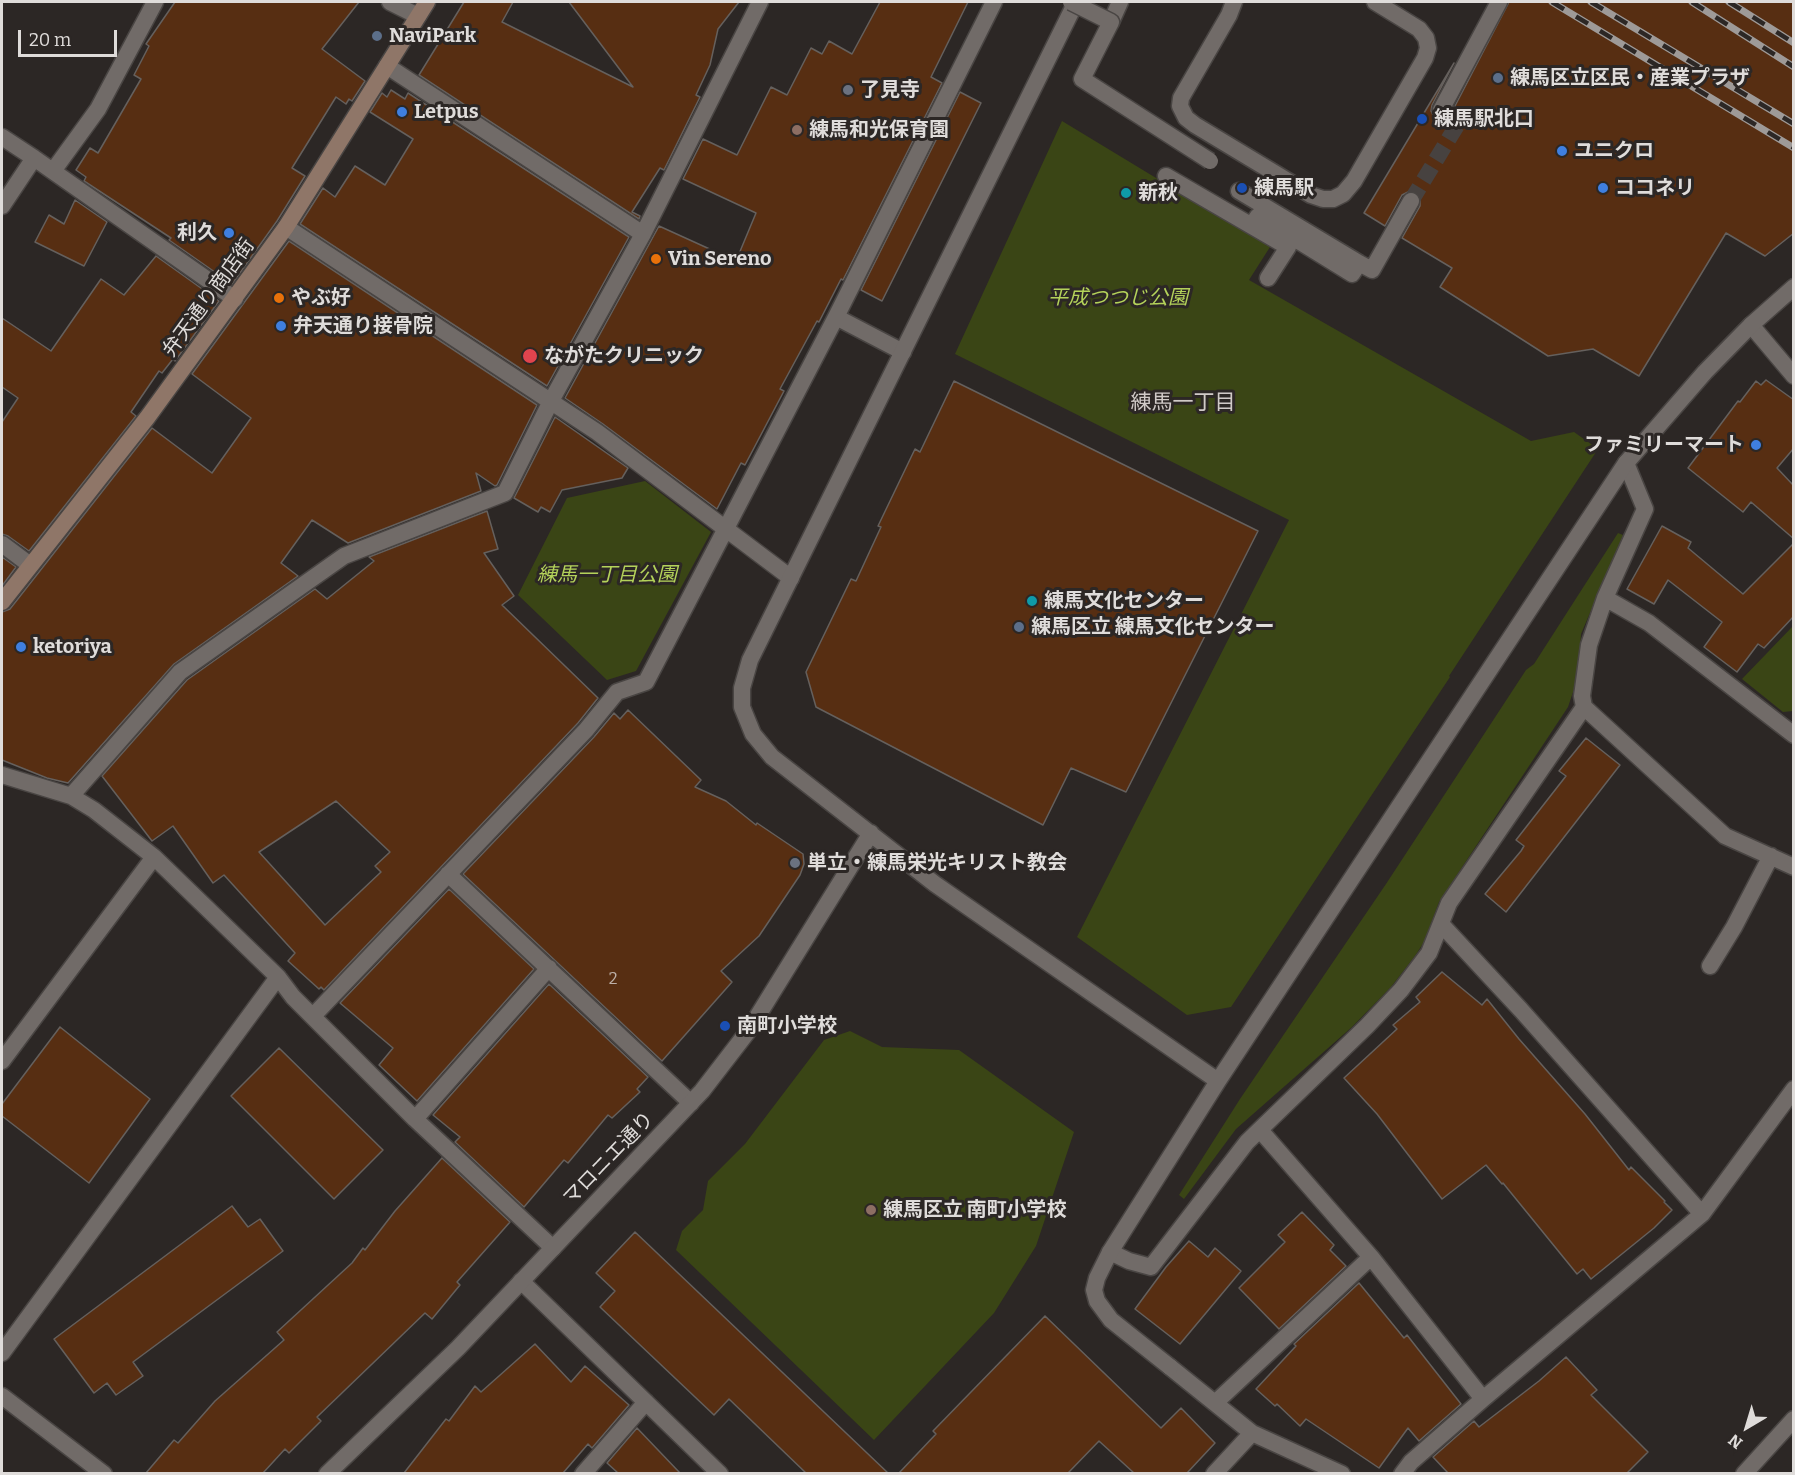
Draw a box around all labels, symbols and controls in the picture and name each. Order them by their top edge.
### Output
scale bar [21,18,120,56]
place label: NaviPark [389,24,476,48]
text: 20 m [29,29,71,51]
marker: NaviPark [370,29,384,43]
place label: 練馬区立区民・産業プラザ [1510,66,1750,90]
marker: 練馬区立区民・産業プラザ [1491,71,1505,85]
place label: 了見寺 [860,78,920,102]
marker: 了見寺 [841,83,855,97]
place label: Letpus [414,100,479,124]
marker: Letpus [395,105,409,119]
place label: 練馬駅北口 [1434,107,1534,131]
marker: 練馬駅北口 [1415,112,1429,126]
place label: 練馬和光保育園 [809,118,949,142]
marker: 練馬和光保育園 [790,123,804,137]
place label: ユニクロ [1574,139,1654,163]
marker: ユニクロ [1555,144,1569,158]
place label: 練馬駅 [1254,176,1314,200]
place label: ココネリ [1615,176,1695,200]
place label: 新秋 [1138,181,1178,205]
marker: 練馬駅 [1235,181,1249,195]
marker: ココネリ [1596,181,1610,195]
marker: 新秋 [1119,186,1133,200]
place label: 利久 [177,221,217,245]
marker: 利久 [222,226,236,240]
street label: 弁天通り商店街 [158,234,260,362]
place label: Vin Sereno [668,247,772,271]
marker: Vin Sereno [649,252,663,266]
place label: やぶ好 [291,286,351,310]
park label: 平成つつじ公園 [1048,286,1188,310]
marker: やぶ好 [272,291,286,305]
place label: 弁天通り接骨院 [293,314,433,338]
marker: 弁天通り接骨院 [274,319,288,333]
place label: ながたクリニック [544,344,704,368]
marker: ながたクリニック [521,347,539,365]
district label: 練馬一丁目 [1131,390,1235,416]
place label: ファミリーマート [1584,433,1744,457]
marker: ファミリーマート [1749,438,1763,452]
park label: 練馬一丁目公園 [537,563,677,587]
place label: 練馬文化センター [1044,589,1204,613]
marker: 練馬文化センター [1025,594,1039,608]
place label: 練馬区立 練馬文化センター [1031,615,1275,639]
marker: 練馬区立 練馬文化センター [1012,620,1026,634]
place label: ketoriya [33,635,112,659]
marker: ketoriya [14,640,28,654]
place label: 単立・練馬栄光キリスト教会 [807,851,1067,875]
marker: 単立・練馬栄光キリスト教会 [788,856,802,870]
house number: 2 [609,970,617,990]
place label: 南町小学校 [737,1014,837,1038]
marker: 南町小学校 [718,1019,732,1033]
street label: マロニエ通り [559,1108,659,1210]
place label: 練馬区立 南町小学校 [883,1198,1067,1222]
marker: 練馬区立 南町小学校 [864,1203,878,1217]
north arrow [1717,1397,1777,1457]
text: N [1725,1430,1746,1453]

